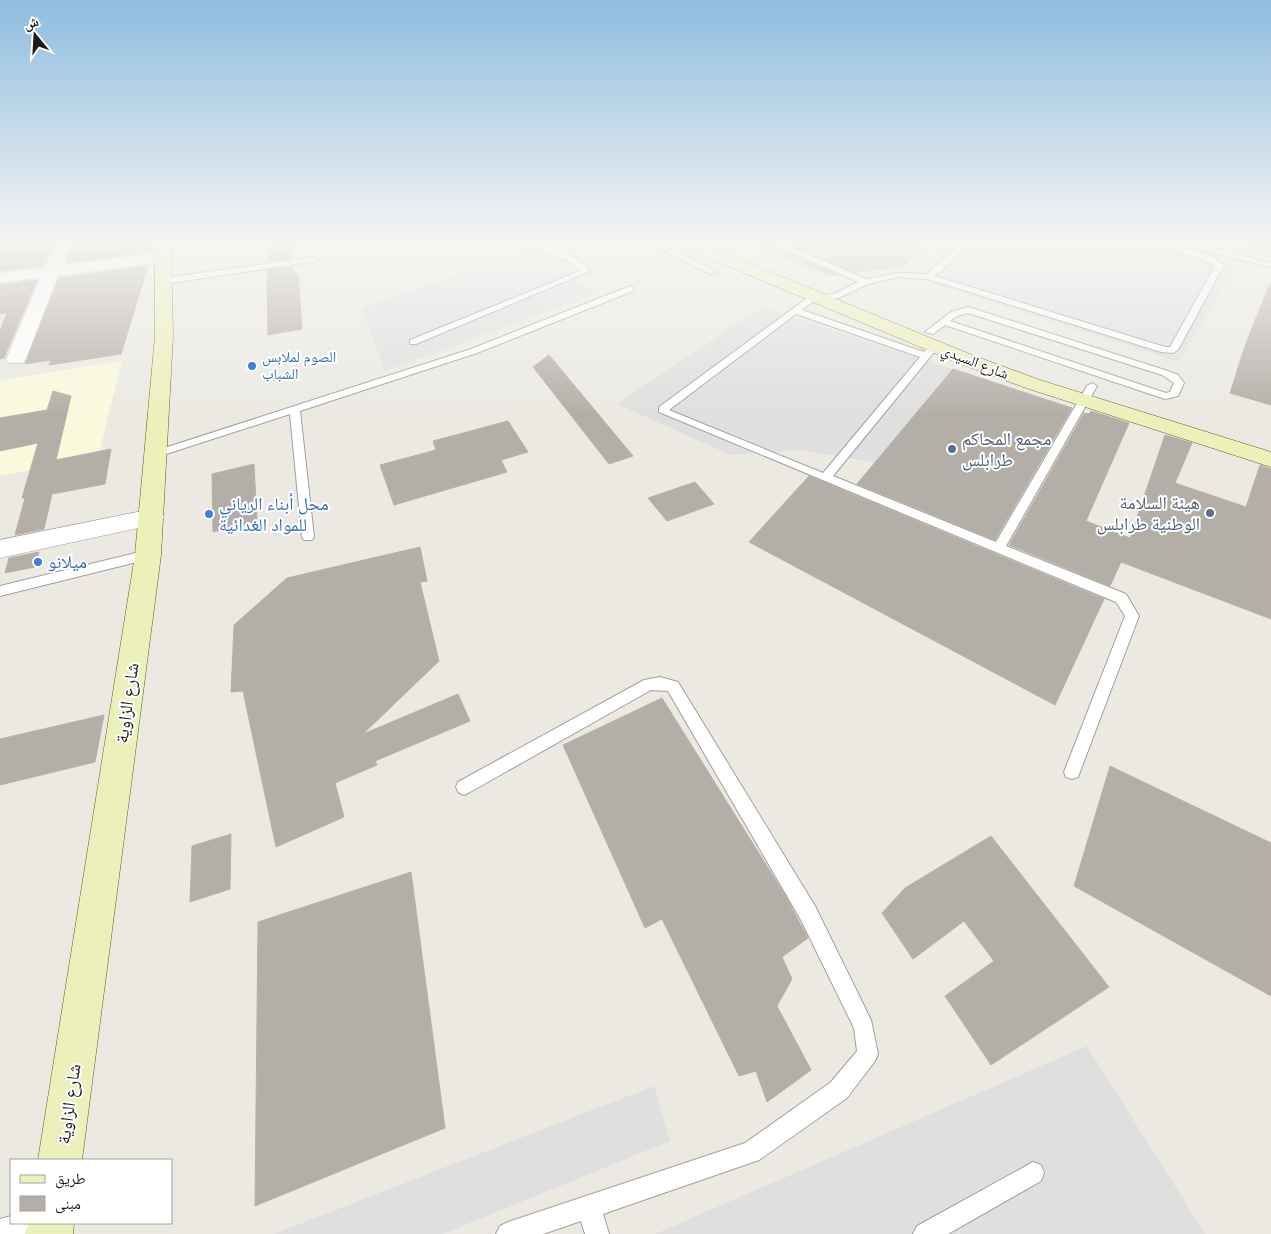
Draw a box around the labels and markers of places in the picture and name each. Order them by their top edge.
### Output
place label: الصوم لملابس الشباب [262,349,336,385]
marker: الصوم لملابس الشباب [246,360,258,372]
place label: مجمع المحاكم طرابلس [962,429,1052,473]
marker: مجمع المحاكم طرابلس [946,443,958,455]
place label: محل أبناء الرياني للمواد الغدائية [219,493,329,538]
place label: هيئة السلامة الوطنية طرابلس [1096,493,1200,537]
marker: هيئة السلامة الوطنية طرابلس [1204,507,1216,519]
marker: محل أبناء الرياني للمواد الغدائية [203,508,215,520]
place label: ميلانو [48,552,87,575]
marker: ميلانو [32,556,44,568]

